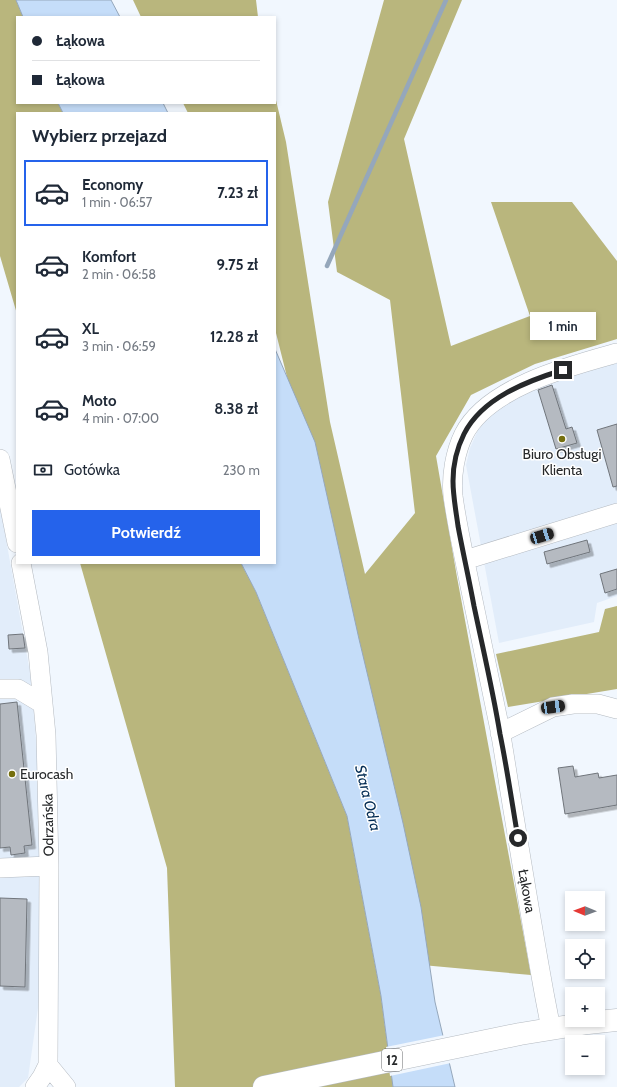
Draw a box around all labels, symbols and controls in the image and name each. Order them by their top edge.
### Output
text: Łąkowa [56,32,105,50]
text: Łąkowa [56,71,105,89]
text: Wybierz przejazd [32,125,167,147]
icon: car [34,175,70,211]
text: Economy [82,176,143,194]
text: 7.23 zł [217,184,258,202]
text: 1 min · 06:57 [82,194,152,210]
icon: car [34,247,70,283]
text: Komfort [82,248,136,266]
text: 9.75 zł [216,256,258,274]
text: 2 min · 06:58 [82,266,156,282]
callout: 1 min [530,312,596,340]
text: 1 min [548,318,578,334]
icon: car [34,319,70,355]
text: XL [82,320,99,338]
text: 12.28 zł [210,328,258,346]
text: 3 min · 06:59 [82,338,156,354]
route end [554,361,572,379]
icon: car [34,391,70,427]
text: Moto [82,392,116,410]
text: 8.38 zł [214,400,258,418]
text: 4 min · 07:00 [82,410,159,426]
marker: Biuro Obsługi Klienta [557,434,567,444]
place label: Biuro Obsługi Klienta [523,445,601,479]
icon: cash [32,459,54,481]
text: Gotówka [64,461,120,479]
text: 230 m [223,462,260,478]
button: Potwierdź [32,510,260,556]
car [529,527,555,545]
car [540,699,566,715]
water label: Stara Odra [351,763,385,833]
place label: Eurocash [20,765,73,783]
marker: Eurocash [7,769,17,779]
street label: Odrzańska [38,793,58,857]
route start [509,829,527,847]
street label: Łąkowa [514,868,540,915]
north arrow [565,891,605,931]
map controls [565,891,605,1075]
button: locate [565,939,605,979]
button: + [565,987,605,1027]
button: − [565,1035,605,1075]
road number: 12 [382,1049,402,1071]

